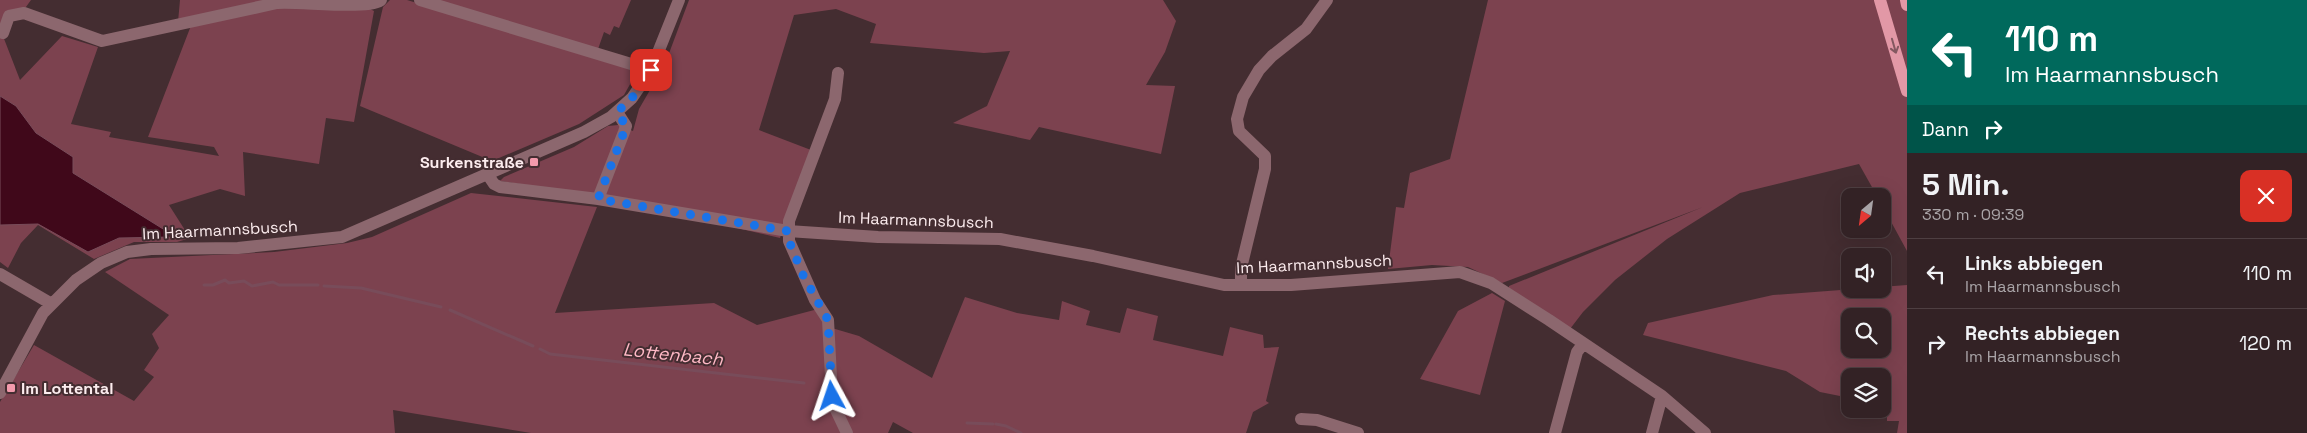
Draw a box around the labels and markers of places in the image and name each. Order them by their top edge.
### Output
pin [630,49,672,91]
place label: Surkenstraße [420,152,524,173]
marker: Surkenstraße [528,156,540,168]
place label: Im Lottental [21,378,114,399]
marker: Im Lottental [5,382,17,394]

